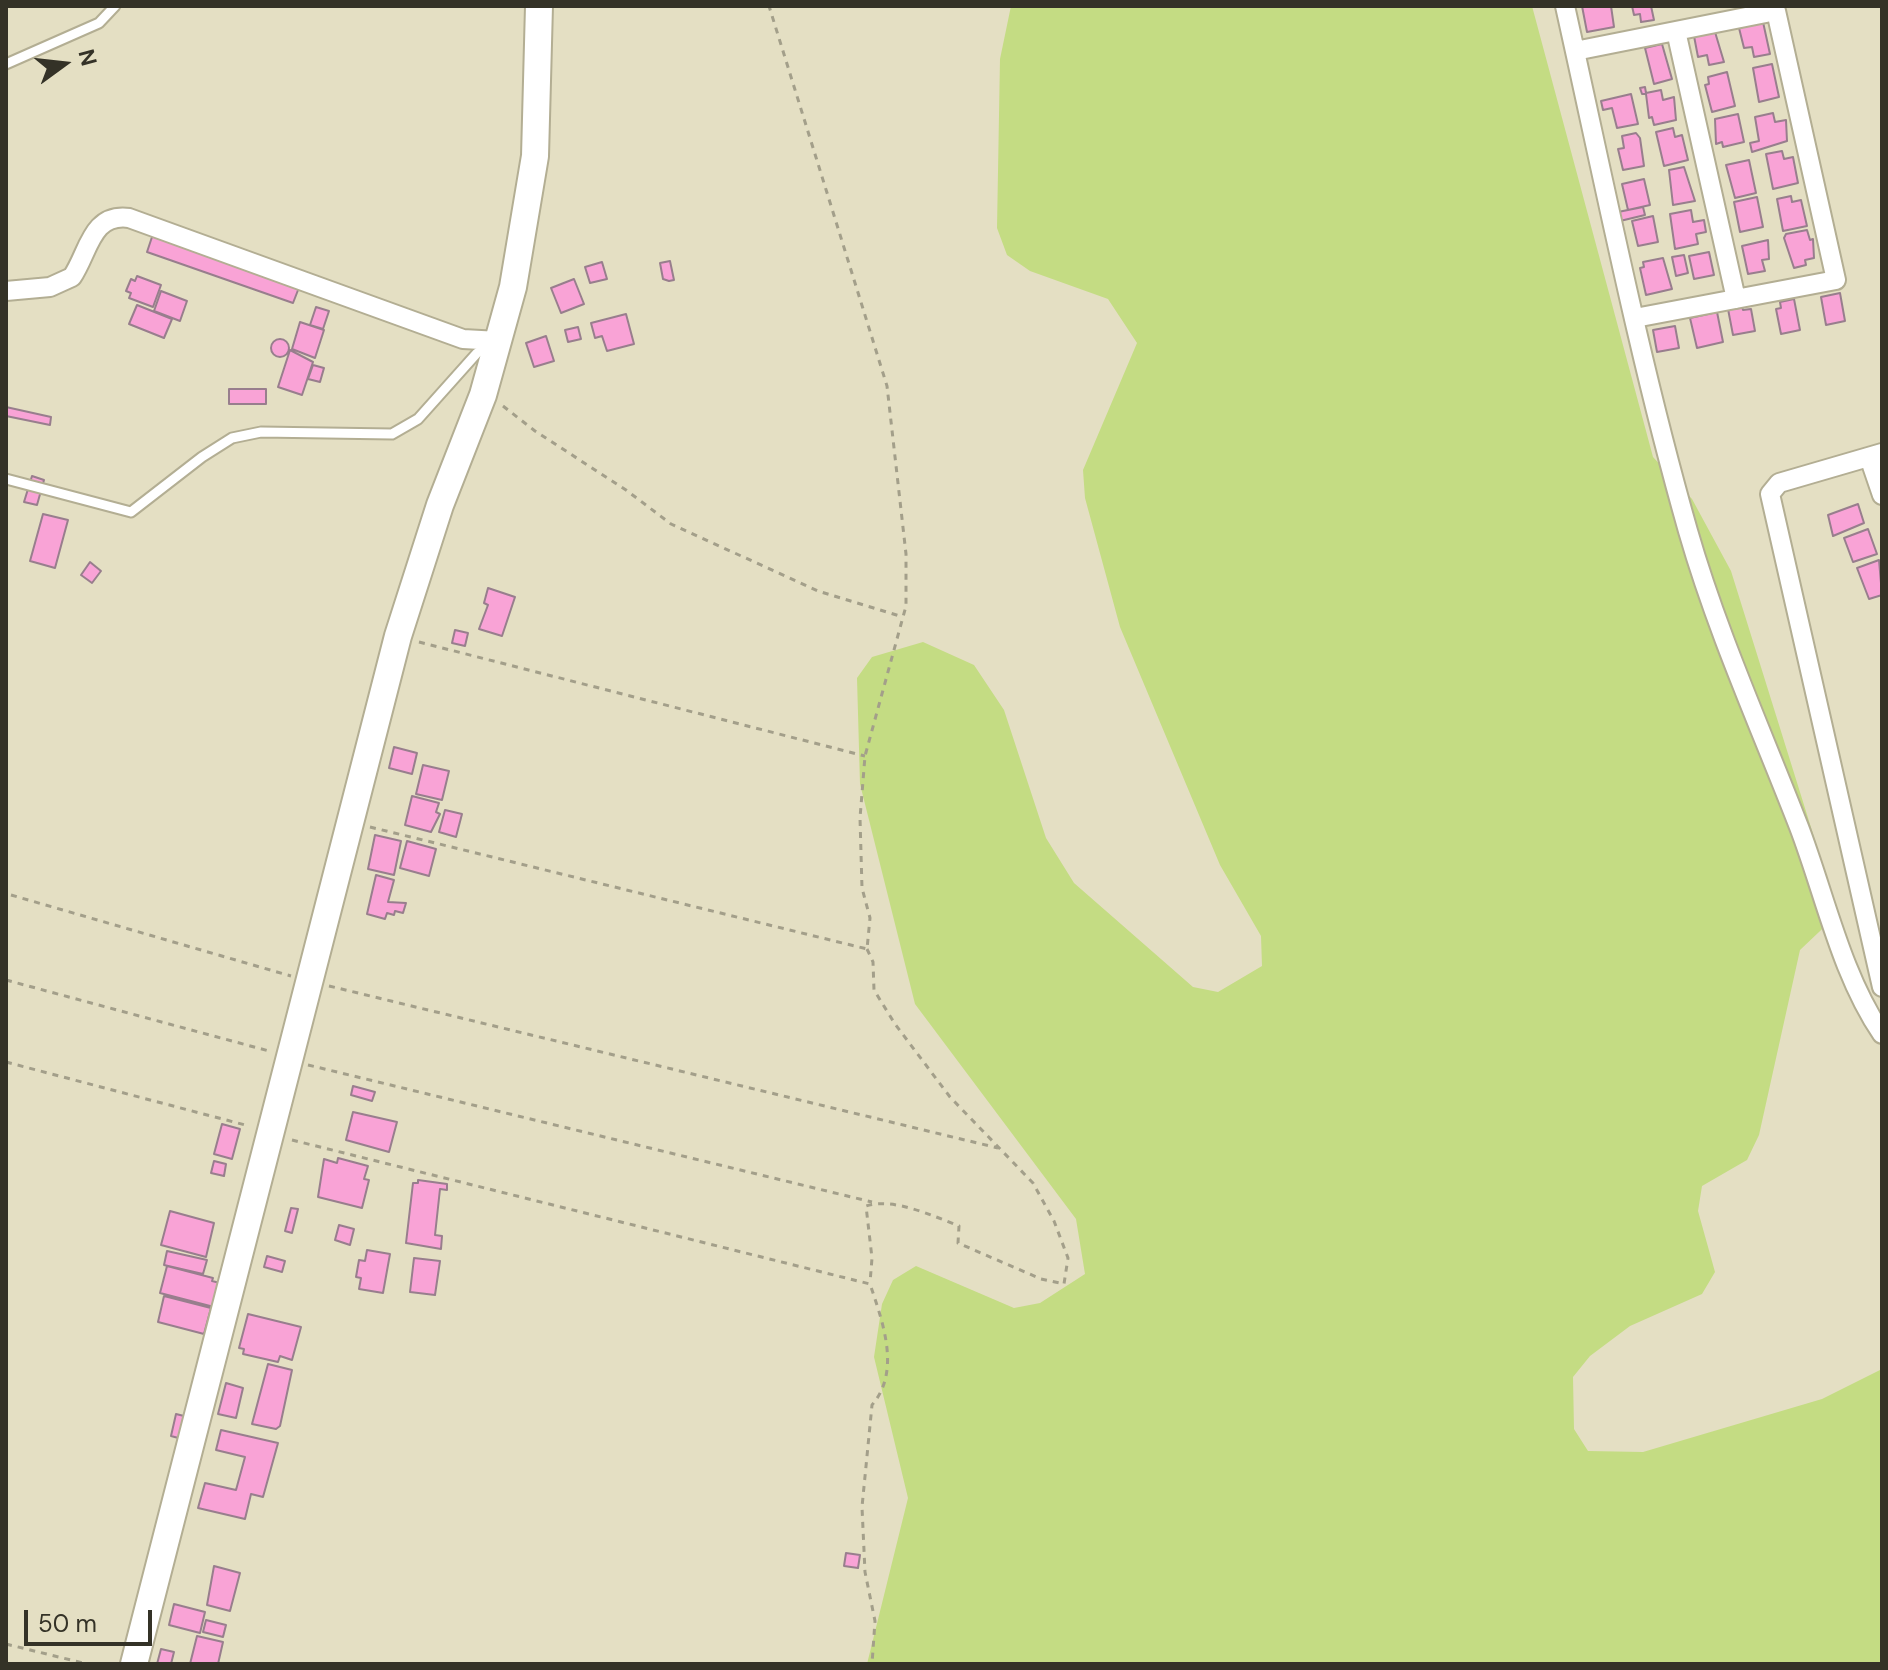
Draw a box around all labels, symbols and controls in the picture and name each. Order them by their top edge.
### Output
north arrow [24,24,104,104]
text: N [72,46,104,69]
scale bar [28,1594,156,1644]
text: 50 m [38,1608,97,1639]

